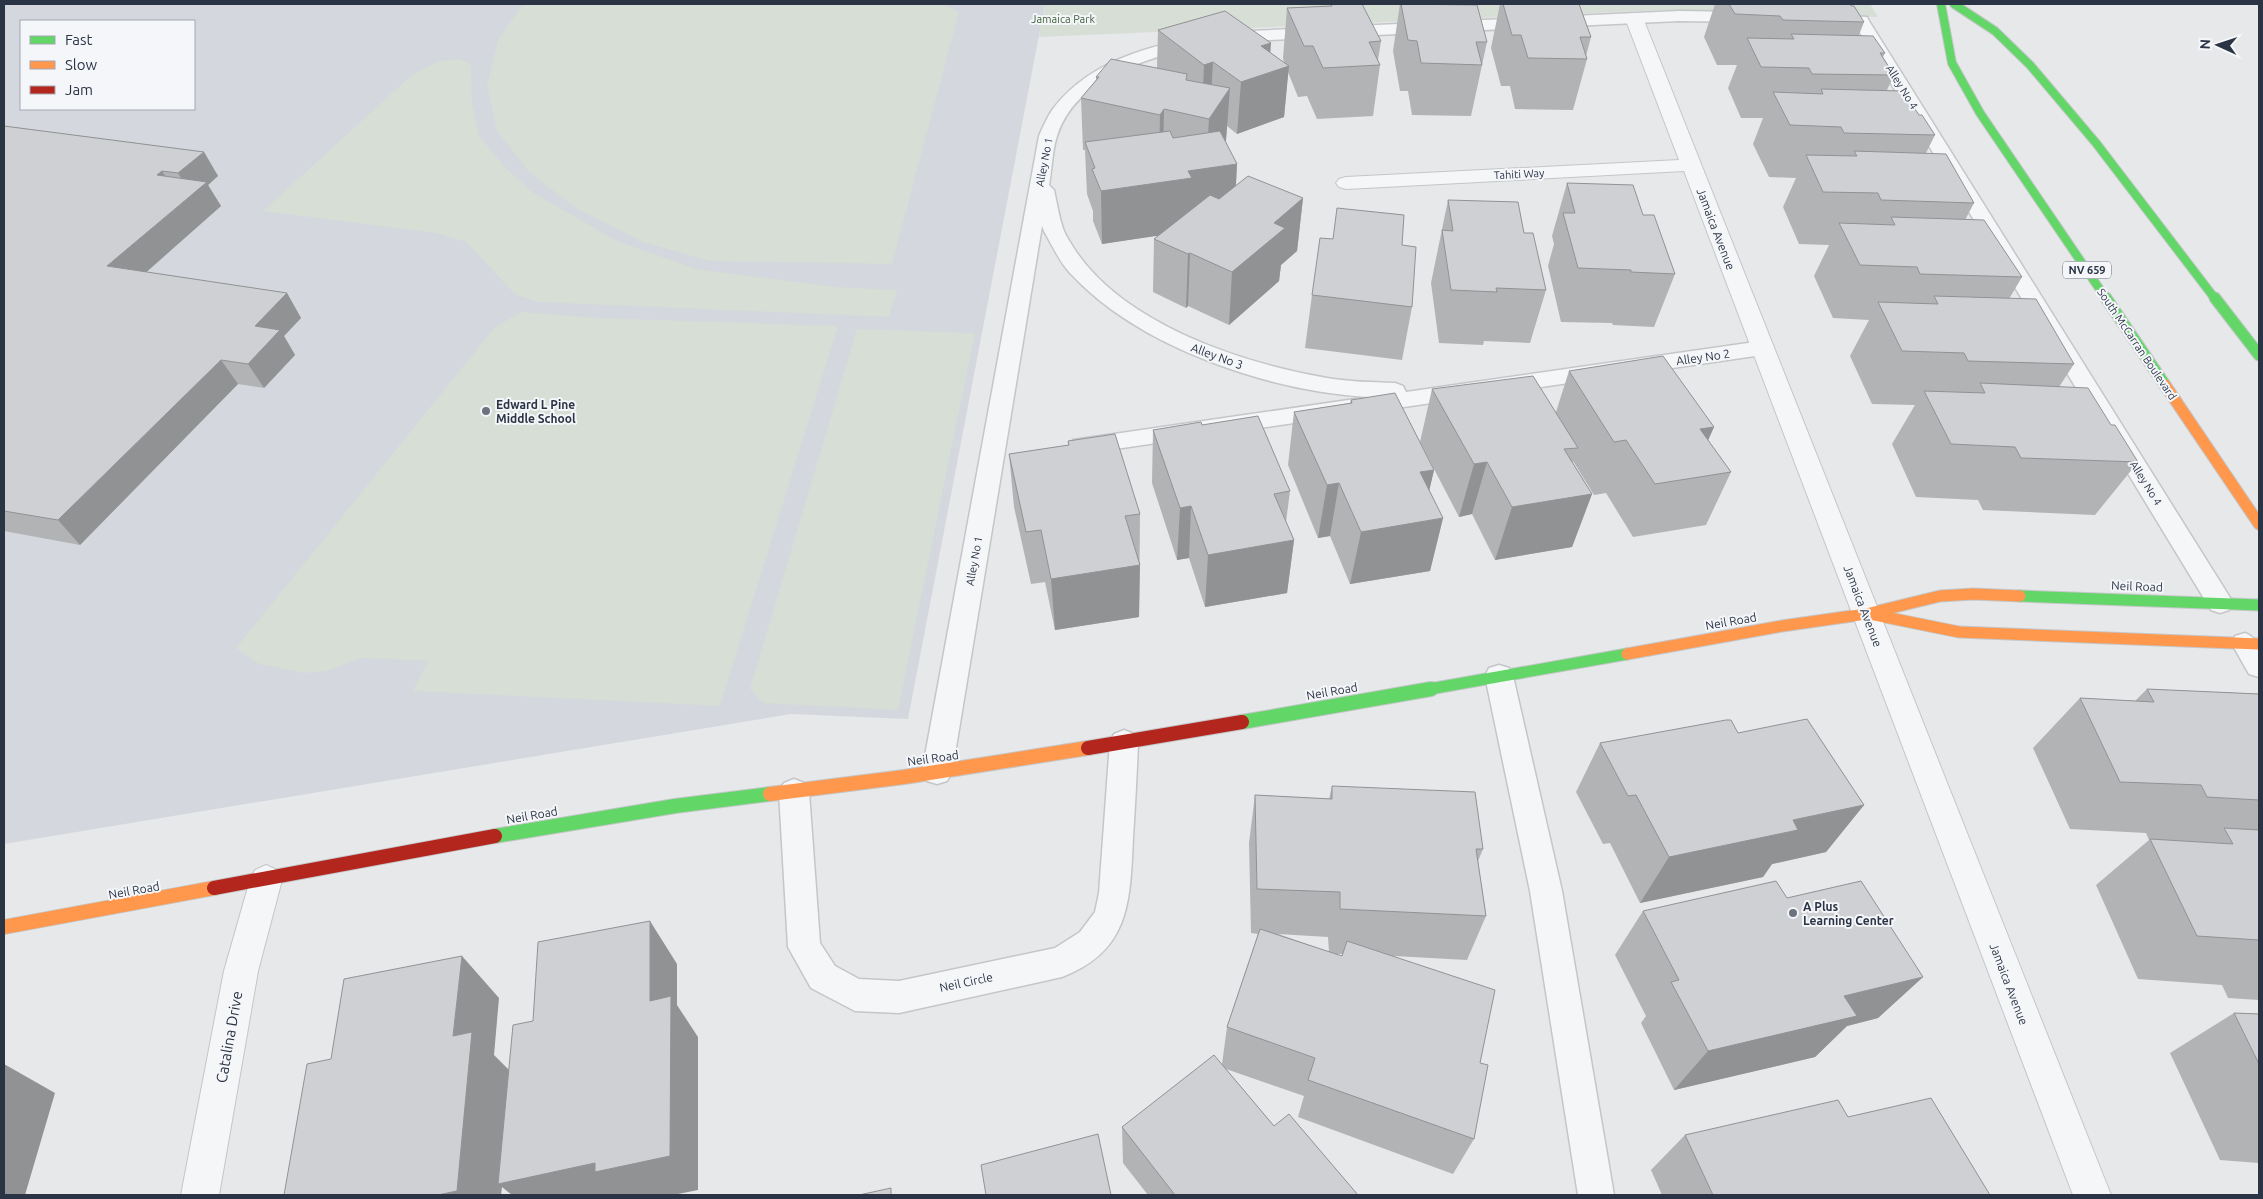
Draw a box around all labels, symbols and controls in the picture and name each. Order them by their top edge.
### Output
park label: Jamaica Park [1031,13,1095,25]
legend [20,20,195,110]
north arrow [2193,20,2243,70]
text: Fast [65,31,93,48]
text: N [2197,39,2213,50]
text: Slow [65,56,98,73]
street label: Alley No 4 [1884,63,1920,111]
text: Jam [65,81,93,98]
street label: Alley No 1 [1033,136,1055,188]
street label: Tahiti Way [1493,167,1545,181]
street label: Jamaica Avenue [1694,186,1738,272]
road number: NV 659 [2063,262,2111,278]
street label: South McCarran Boulevard [2095,286,2179,402]
street label: Alley No 3 [1189,341,1245,371]
street label: Alley No 2 [1675,347,1731,367]
place label: Edward L Pine Middle School [496,398,576,425]
marker: Edward L Pine Middle School [480,405,492,417]
street label: Alley No 4 [2128,459,2164,507]
street label: Alley No 1 [964,535,984,587]
street label: Jamaica Avenue [1841,563,1885,649]
street label: Neil Road [2111,579,2163,593]
street label: Neil Road [1704,610,1758,632]
street label: Neil Road [1305,680,1359,702]
street label: Neil Road [907,748,959,768]
street label: Neil Road [505,804,559,826]
street label: Neil Road [107,879,161,901]
place label: A Plus Learning Center [1803,900,1894,927]
marker: A Plus Learning Center [1787,907,1799,919]
street label: Jamaica Avenue [1987,941,2031,1027]
street label: Neil Circle [938,970,994,994]
street label: Catalina Drive [213,990,245,1084]

